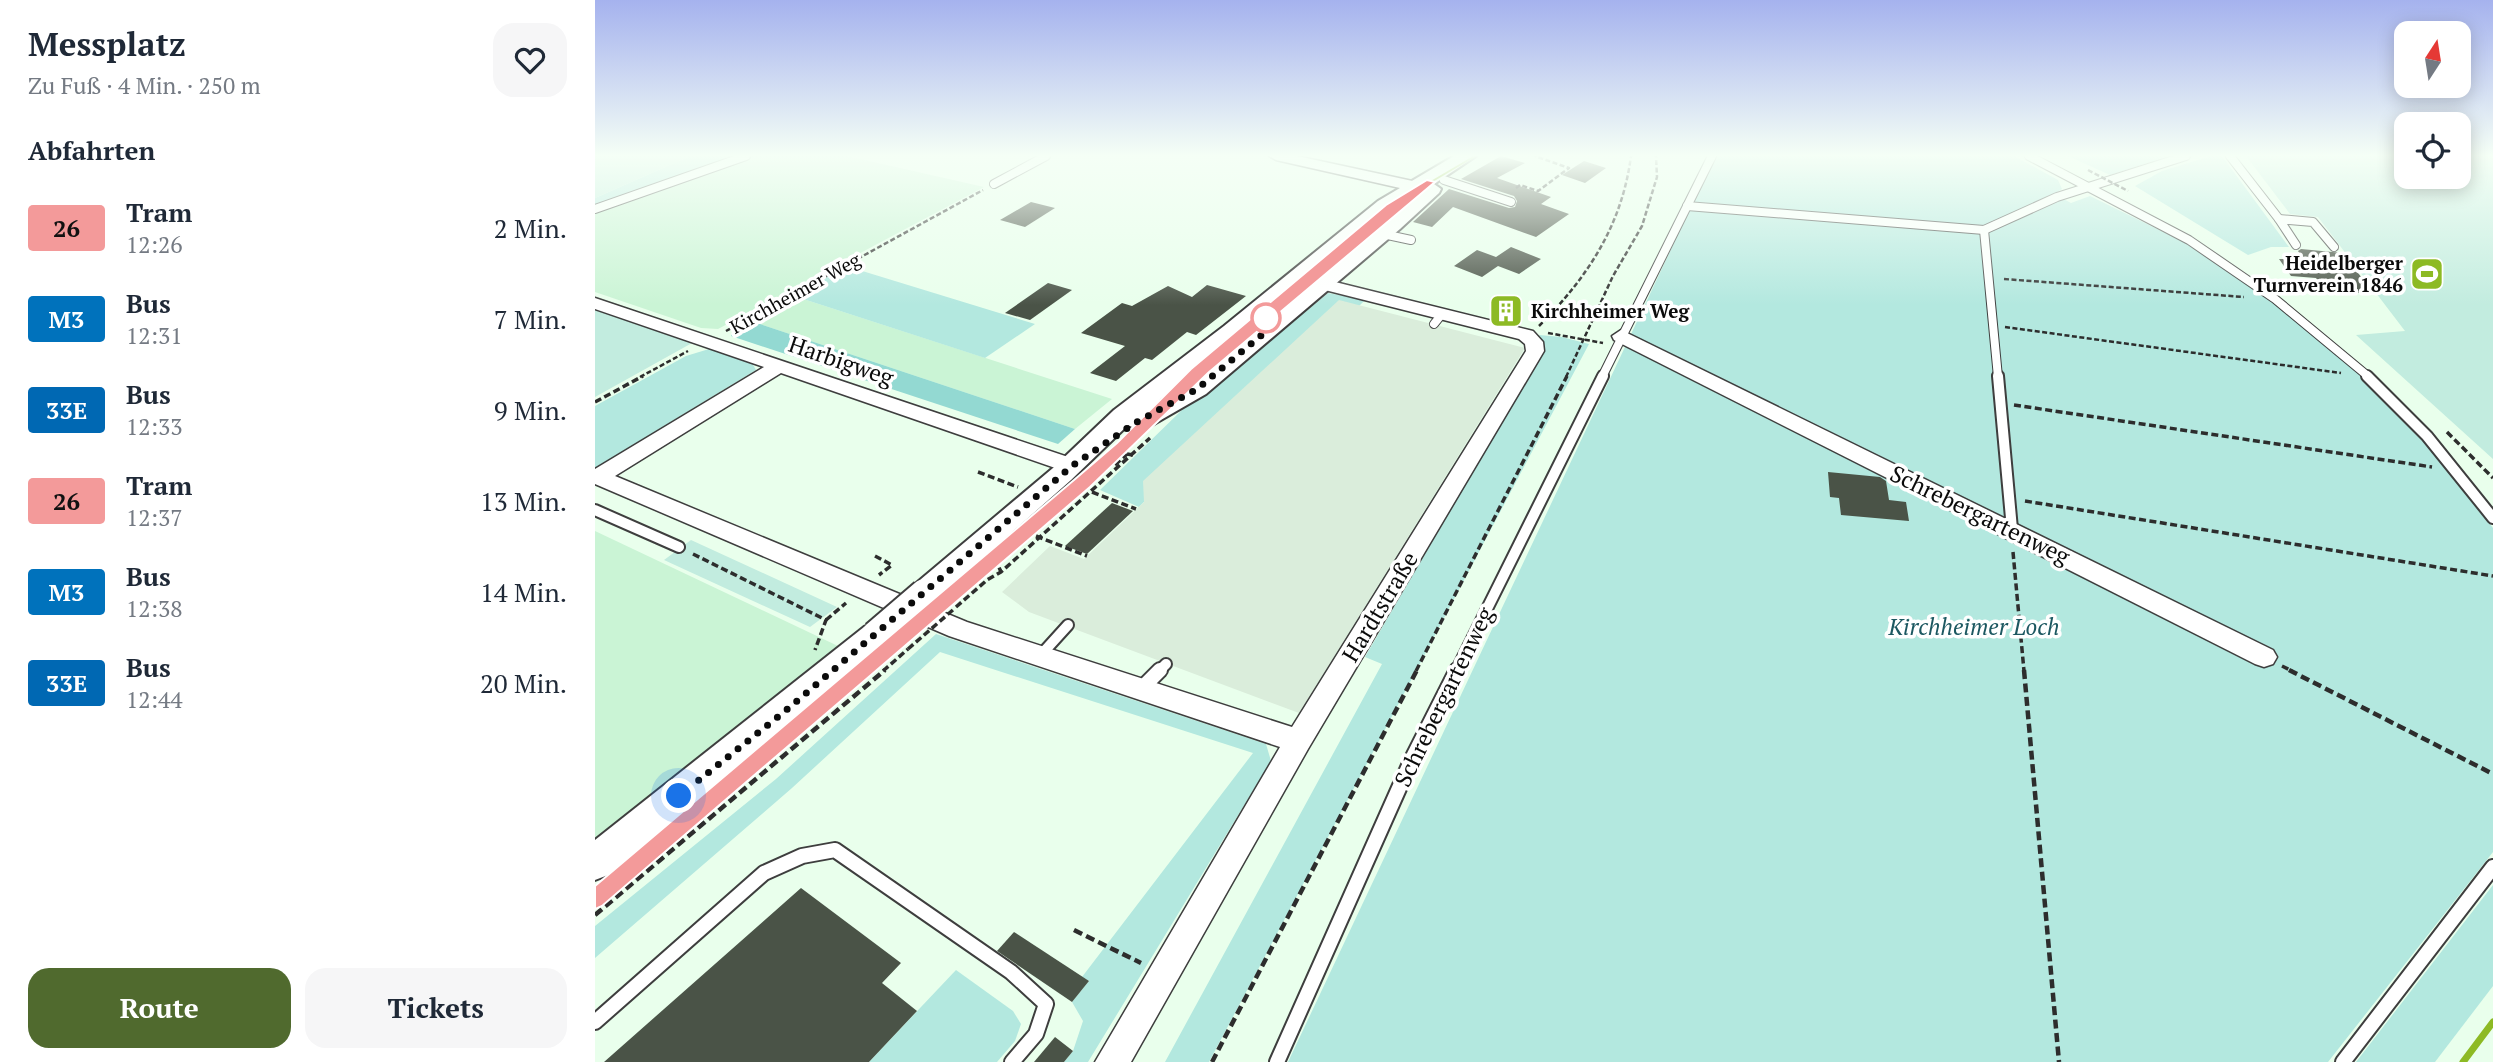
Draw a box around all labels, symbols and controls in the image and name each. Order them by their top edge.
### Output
north arrow [2394,21,2471,98]
map controls [2394,21,2471,189]
text: Messplatz [28,22,186,65]
button: heart [493,23,567,97]
text: Zu Fuß · 4 Min. · 250 m [28,70,261,101]
button: locate [2394,112,2471,189]
text: Abfahrten [28,133,155,167]
text: Tram [126,195,192,229]
text: 2 Min. [494,211,567,245]
text: 26 [53,212,80,244]
text: 12:26 [126,229,183,260]
street label: Kirchheimer Weg [725,246,865,339]
place label: Heidelberger Turnverein 1846 [2253,250,2404,297]
sports icon: Heidelberger Turnverein 1846 [2408,255,2446,293]
text: Bus [126,286,171,320]
building icon: Kirchheimer Weg [1487,292,1525,330]
place label: Kirchheimer Weg [1531,298,1690,323]
text: 7 Min. [494,302,567,336]
text: M3 [49,303,84,335]
unlabelled marker [1251,303,1281,333]
text: 12:31 [126,320,183,351]
street label: Harbigweg [785,328,899,393]
text: Bus [126,377,171,411]
text: 9 Min. [494,393,567,427]
text: 33E [46,394,87,426]
text: 12:33 [126,411,183,442]
street label: Schrebergartenweg [1885,458,2076,572]
text: Tram [126,468,192,502]
text: 13 Min. [480,484,567,518]
text: 26 [53,485,80,517]
text: 12:37 [126,502,183,533]
street label: Hardtstraße [1334,546,1425,668]
text: Bus [126,559,171,593]
text: 14 Min. [480,575,567,609]
text: M3 [49,576,84,608]
text: 12:38 [126,593,183,624]
street label: Schrebergartenweg [1387,601,1501,792]
park label: Kirchheimer Loch [1887,611,2060,642]
text: Bus [126,650,171,684]
text: 20 Min. [480,666,567,700]
text: 33E [46,667,87,699]
text: 12:44 [126,684,183,715]
your location [661,778,696,813]
button: Route [28,968,291,1048]
button: Tickets [305,968,567,1048]

